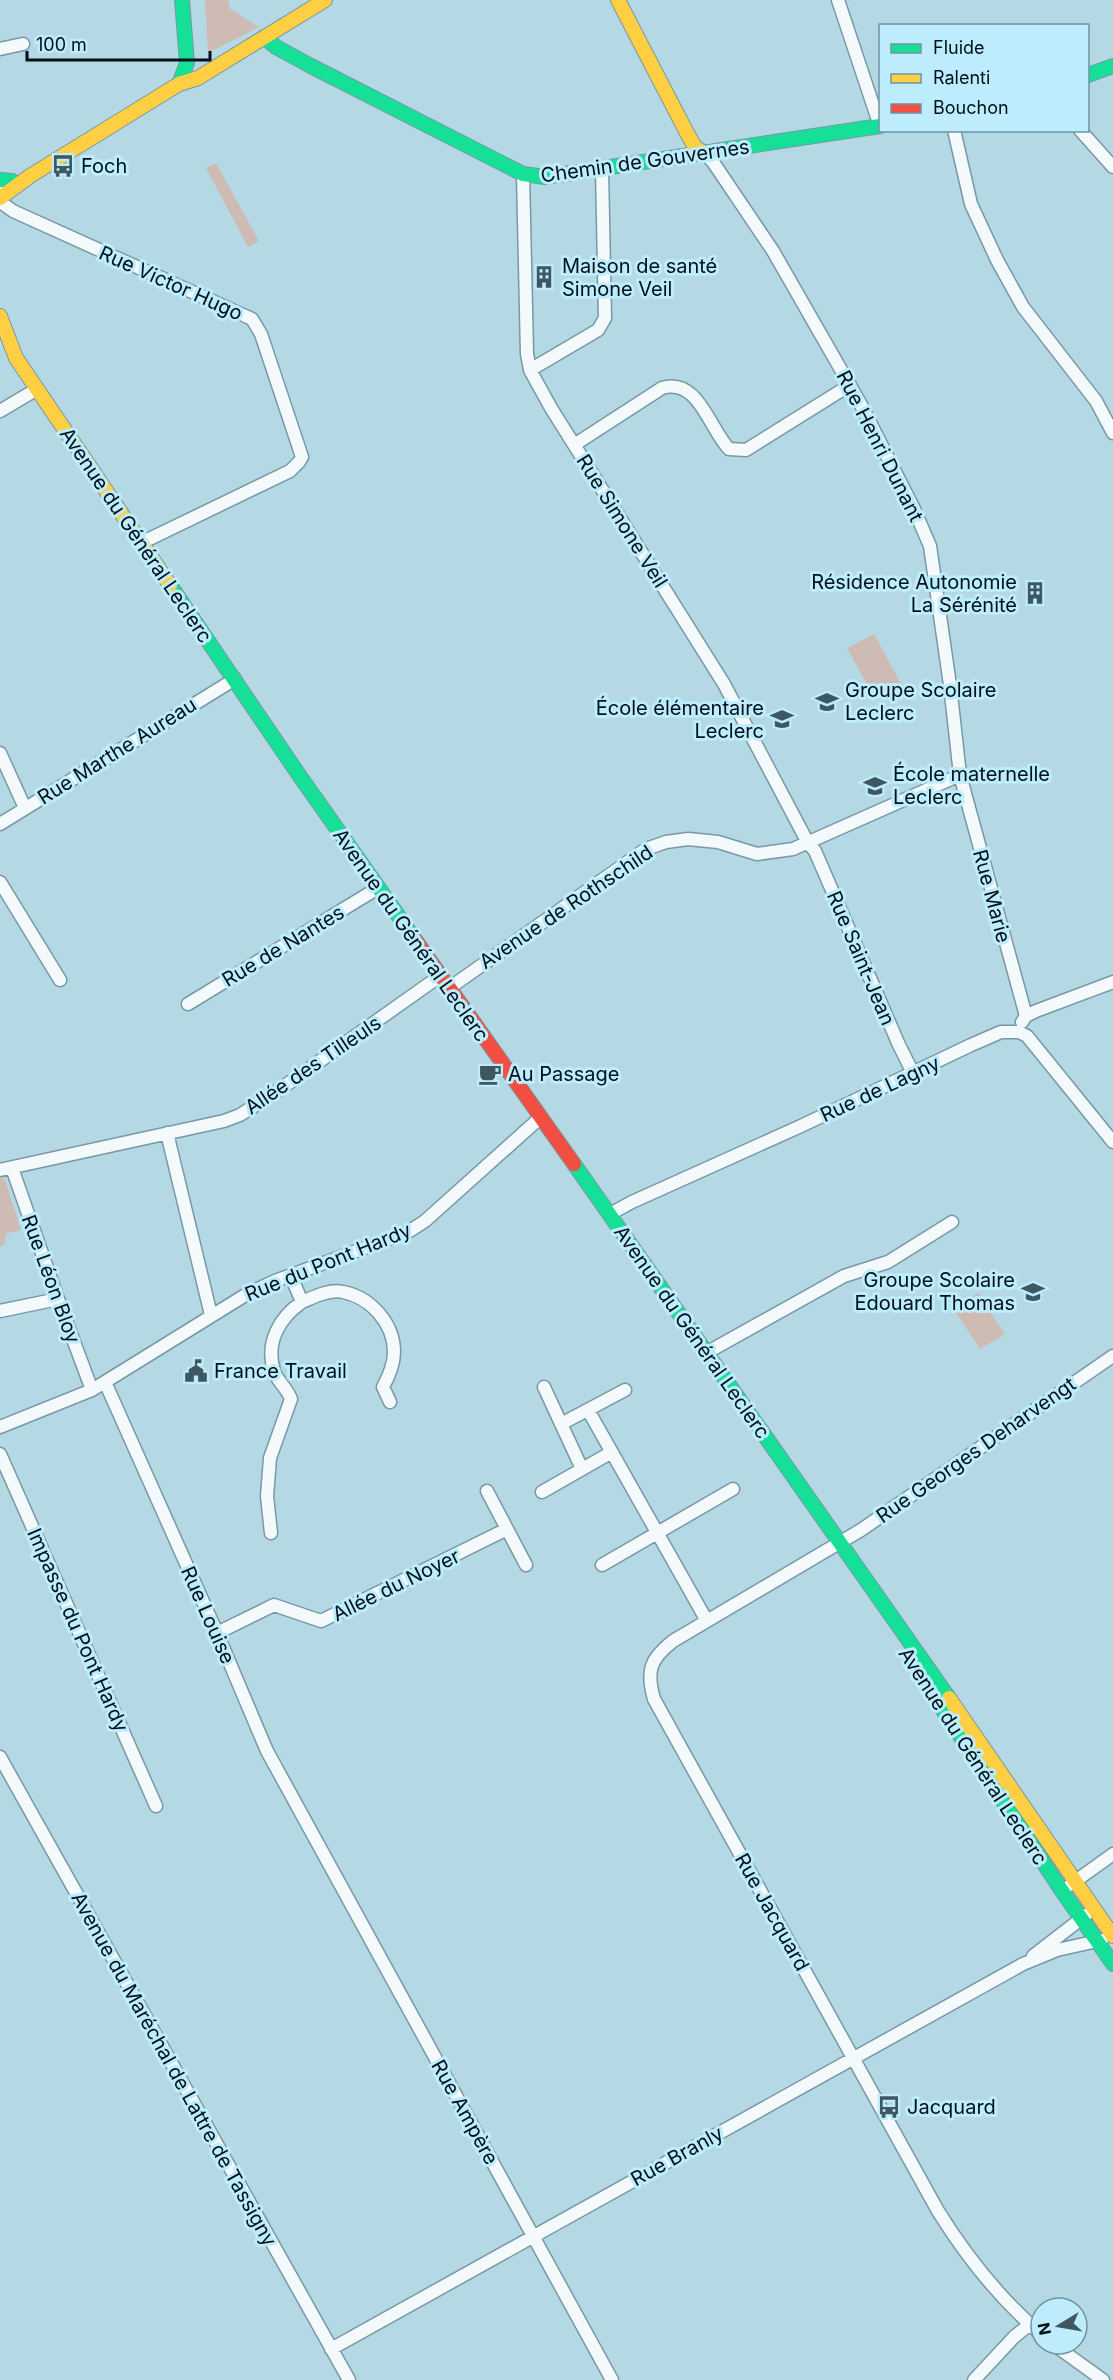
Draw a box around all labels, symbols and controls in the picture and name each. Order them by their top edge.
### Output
scale bar [27,24,210,62]
legend [879,24,1089,132]
text: 100 m [36,34,87,55]
text: Fluide [933,37,985,58]
text: Ralenti [933,67,990,88]
text: Bouchon [933,97,1009,118]
street label: Chemin de Gouvernes [539,134,751,188]
bus stop icon: Foch [50,153,76,179]
place label: Foch [81,154,127,178]
street label: Rue Victor Hugo [96,241,246,325]
place label: Maison de santé Simone Veil [562,254,717,301]
building icon: Maison de santé Simone Veil [531,264,557,290]
street label: Rue Henri Dunant [832,366,929,526]
street label: Avenue du Général Leclerc [55,423,217,647]
street label: Rue Simone Veil [571,450,673,592]
place label: Résidence Autonomie La Sérénité [811,570,1017,617]
building icon: Résidence Autonomie La Sérénité [1022,580,1048,606]
place label: Groupe Scolaire Leclerc [845,678,997,725]
school or university icon: Groupe Scolaire Leclerc [814,689,840,715]
street label: Rue Marthe Aureau [33,692,201,810]
place label: École élémentaire Leclerc [596,695,764,743]
school or university icon: École élémentaire Leclerc [769,706,795,732]
place label: École maternelle Leclerc [893,761,1050,809]
school or university icon: École maternelle Leclerc [862,773,888,799]
street label: Avenue du Général Leclerc [328,824,494,1046]
street label: Avenue de Rothschild [475,840,657,974]
street label: Rue Marie [968,847,1016,945]
street label: Rue Saint-Jean [822,887,900,1029]
street label: Rue de Nantes [218,900,348,992]
street label: Allée des Tilleuls [240,1011,386,1119]
street label: Rue de Lagny [816,1051,944,1127]
cafe icon: Au Passage [477,1061,503,1087]
place label: Au Passage [508,1062,620,1086]
street label: Rue Léon Bloy [17,1211,85,1347]
street label: Rue du Pont Hardy [241,1218,415,1306]
street label: Avenue du Général Leclerc [609,1221,775,1443]
place label: Groupe Scolaire Edouard Thomas [855,1268,1015,1315]
school or university icon: Groupe Scolaire Edouard Thomas [1020,1279,1046,1305]
public building icon: France Travail [183,1358,209,1384]
place label: France Travail [214,1359,347,1383]
street label: Rue Georges Deharvengt [872,1372,1081,1528]
street label: Impasse du Pont Hardy [22,1525,134,1735]
street label: Allée du Noyer [328,1544,464,1626]
street label: Rue Louise [176,1563,240,1667]
street label: Avenue du Général Leclerc [894,1643,1052,1869]
street label: Rue Jacquard [730,1849,814,1975]
street label: Avenue du Maréchal de Lattre de Tassigny [66,1888,282,2250]
street label: Rue Ampère [426,2055,504,2169]
bus stop icon: Jacquard [876,2094,902,2120]
place label: Jacquard [907,2095,996,2119]
street label: Rue Branly [627,2121,727,2191]
north arrow [1029,2296,1089,2356]
text: N [1033,2321,1055,2337]

